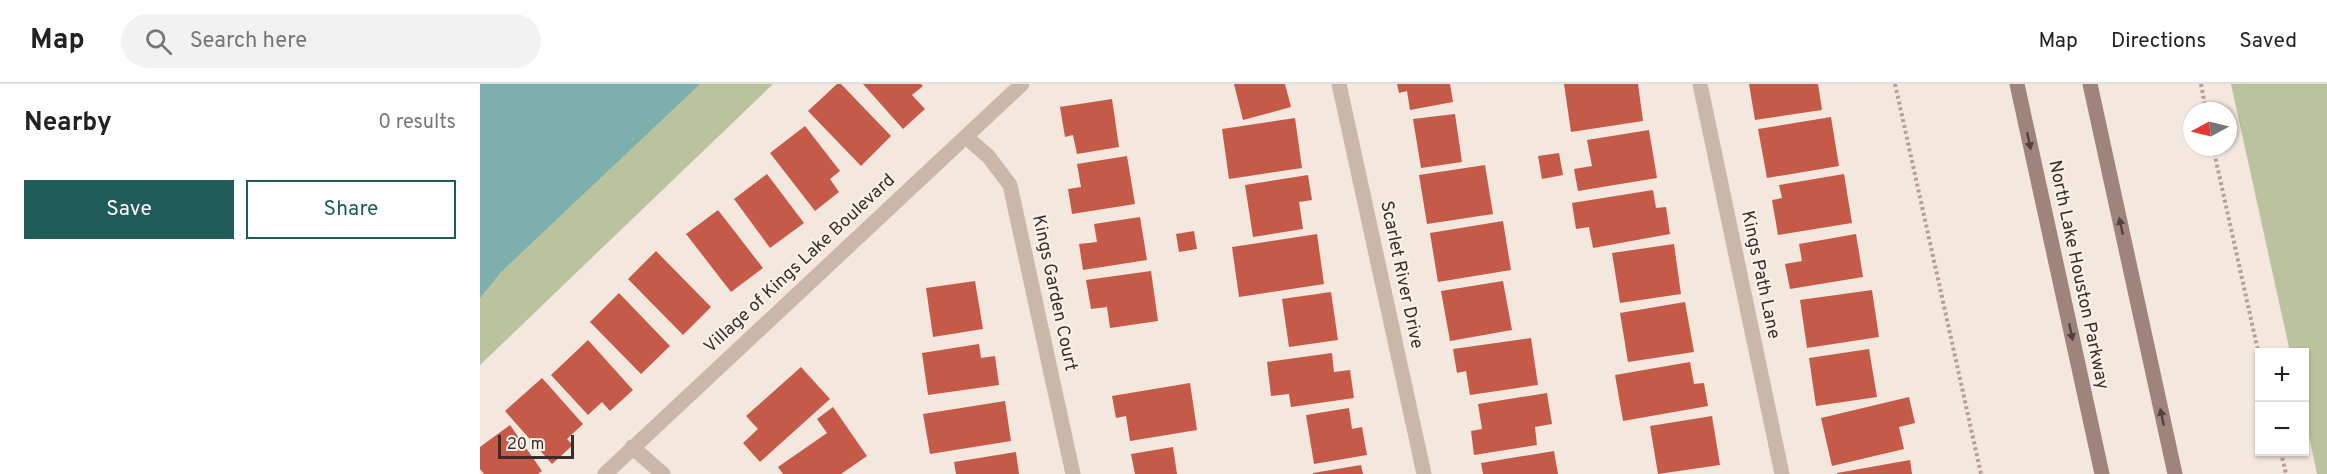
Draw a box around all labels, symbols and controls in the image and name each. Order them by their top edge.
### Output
search box [121,14,541,68]
text: Map [30,23,85,59]
icon: search [142,25,175,58]
text: Search here [190,28,307,55]
text: Map [2038,28,2078,55]
text: Directions [2111,28,2206,55]
text: Saved [2239,28,2297,55]
north arrow [2183,102,2237,156]
text: Nearby [24,107,112,140]
text: 0 results [378,110,456,136]
one-way arrow [2025,132,2034,151]
street label: North Lake Houston Parkway [2042,158,2114,392]
street label: Village of Kings Lake Boulevard [700,169,900,359]
button: Save [24,180,234,239]
button: Share [246,180,456,239]
street label: Scarlet River Drive [1374,199,1428,351]
street label: Kings Path Lane [1735,209,1785,341]
street label: Kings Garden Court [1026,213,1082,373]
one-way arrow [2116,216,2125,235]
one-way arrow [2067,322,2076,341]
map controls [2255,348,2309,456]
button: + [2255,348,2309,402]
button: − [2255,402,2309,456]
one-way arrow [2157,407,2166,426]
scale bar [498,432,574,460]
text: 20 m [507,435,544,455]

